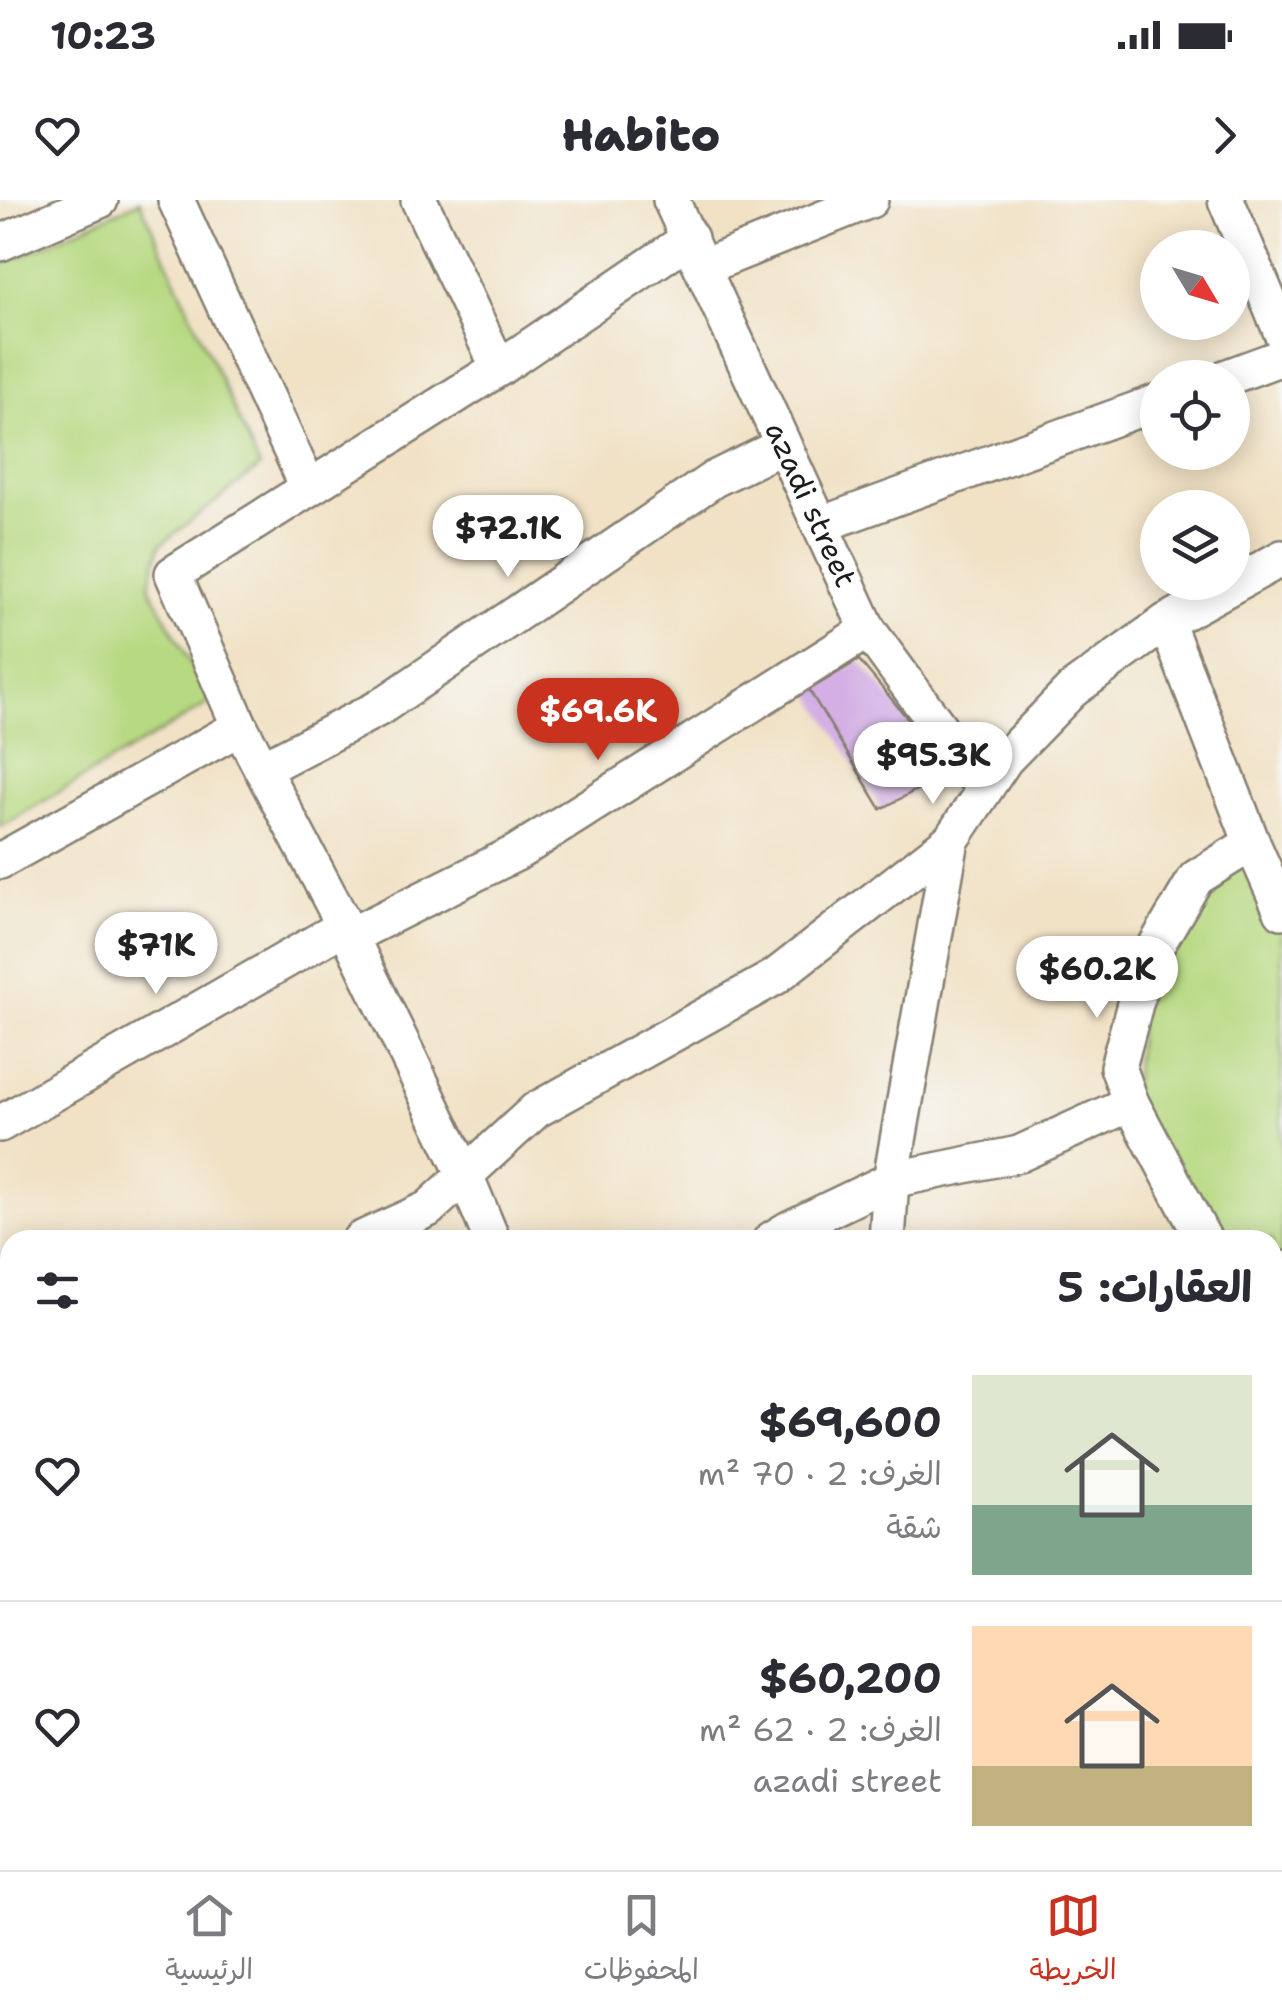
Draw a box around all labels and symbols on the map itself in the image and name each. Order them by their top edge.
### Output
north arrow [1140,230,1250,340]
street label: azadi street [755,415,867,594]
pin: $72.1K [427,495,589,580]
pin: $69.6K [517,678,679,763]
pin: $95.3K [852,722,1014,807]
pin: $71K [97,912,215,997]
pin: $60.2K [1016,936,1178,1021]

